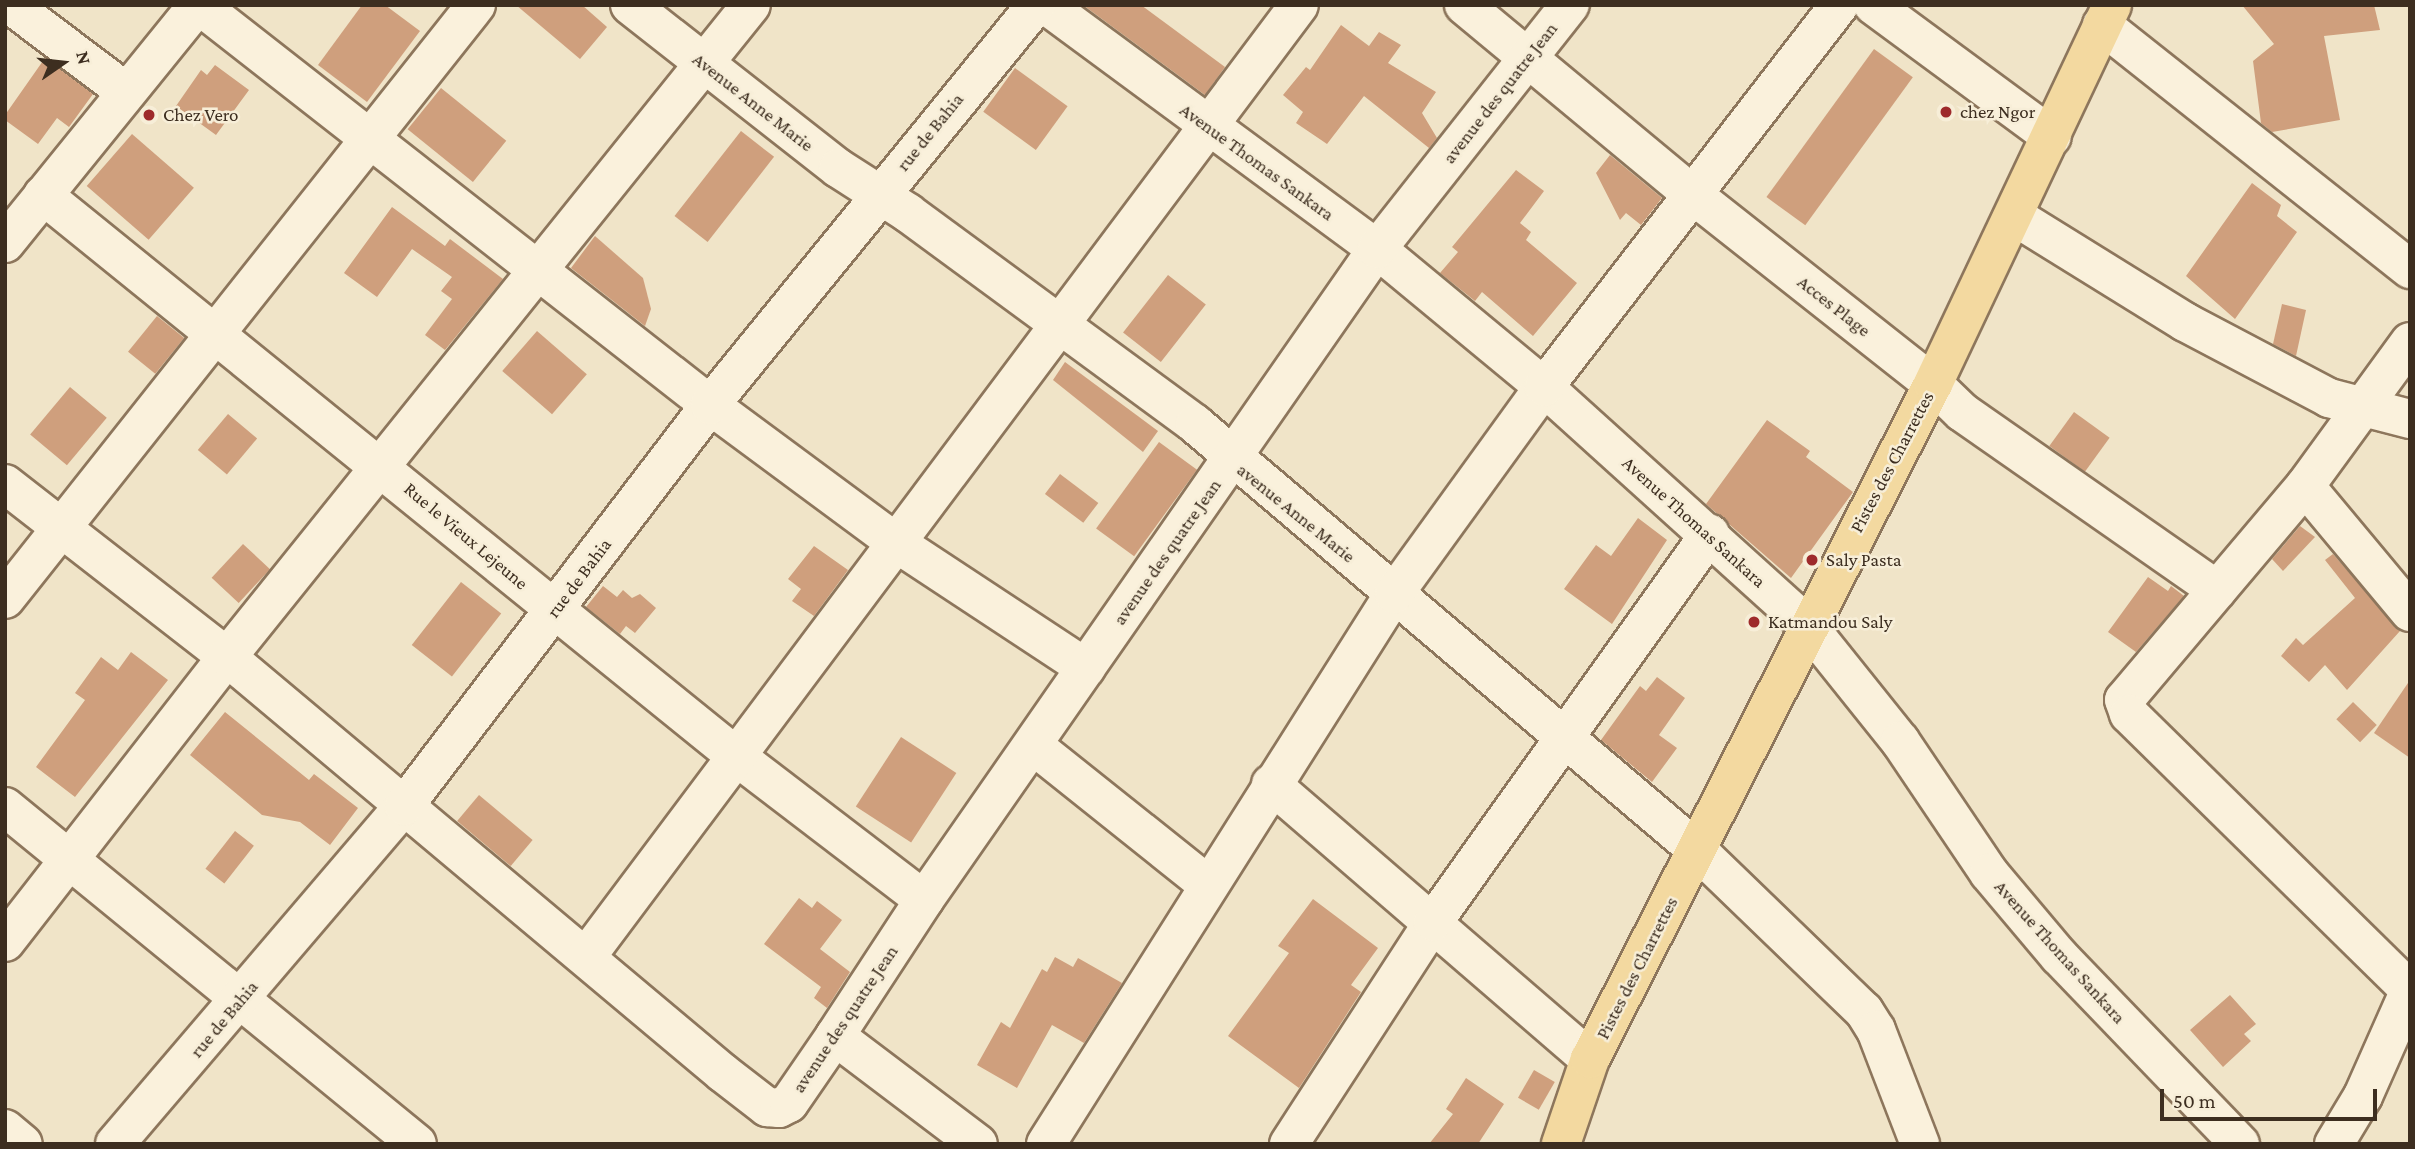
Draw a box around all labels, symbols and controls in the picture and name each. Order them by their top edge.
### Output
street label: avenue des quatre Jean [1438,18,1562,168]
north arrow [28,28,98,98]
street label: Avenue Anne Marie [688,48,818,156]
text: N [72,49,96,67]
street label: rue de Bahia [892,88,968,176]
street label: Avenue Thomas Sankara [1175,98,1339,226]
place label: chez Ngor [1960,101,2036,123]
place label: Chez Vero [163,104,239,126]
marker: chez Ngor [1938,104,1954,120]
marker: Chez Vero [141,107,157,123]
street label: Acces Plage [1793,270,1875,342]
street label: Pistes des Charrettes [1845,387,1939,537]
street label: Avenue Thomas Sankara [1617,451,1771,593]
street label: avenue Anne Marie [1232,458,1360,568]
street label: avenue des quatre Jean [1108,474,1226,630]
street label: Rue le Vieux Lejeune [399,477,533,595]
street label: rue de Bahia [542,534,616,622]
place label: Saly Pasta [1826,549,1901,571]
marker: Saly Pasta [1804,552,1820,568]
place label: Katmandou Saly [1768,611,1893,633]
marker: Katmandou Saly [1746,614,1762,630]
street label: Avenue Thomas Sankara [1989,875,2131,1029]
street label: Pistes des Charrettes [1591,893,1683,1043]
street label: avenue des quatre Jean [787,941,903,1097]
street label: rue de Bahia [185,976,263,1062]
scale bar [2163,1076,2380,1120]
text: 50 m [2173,1089,2216,1113]

